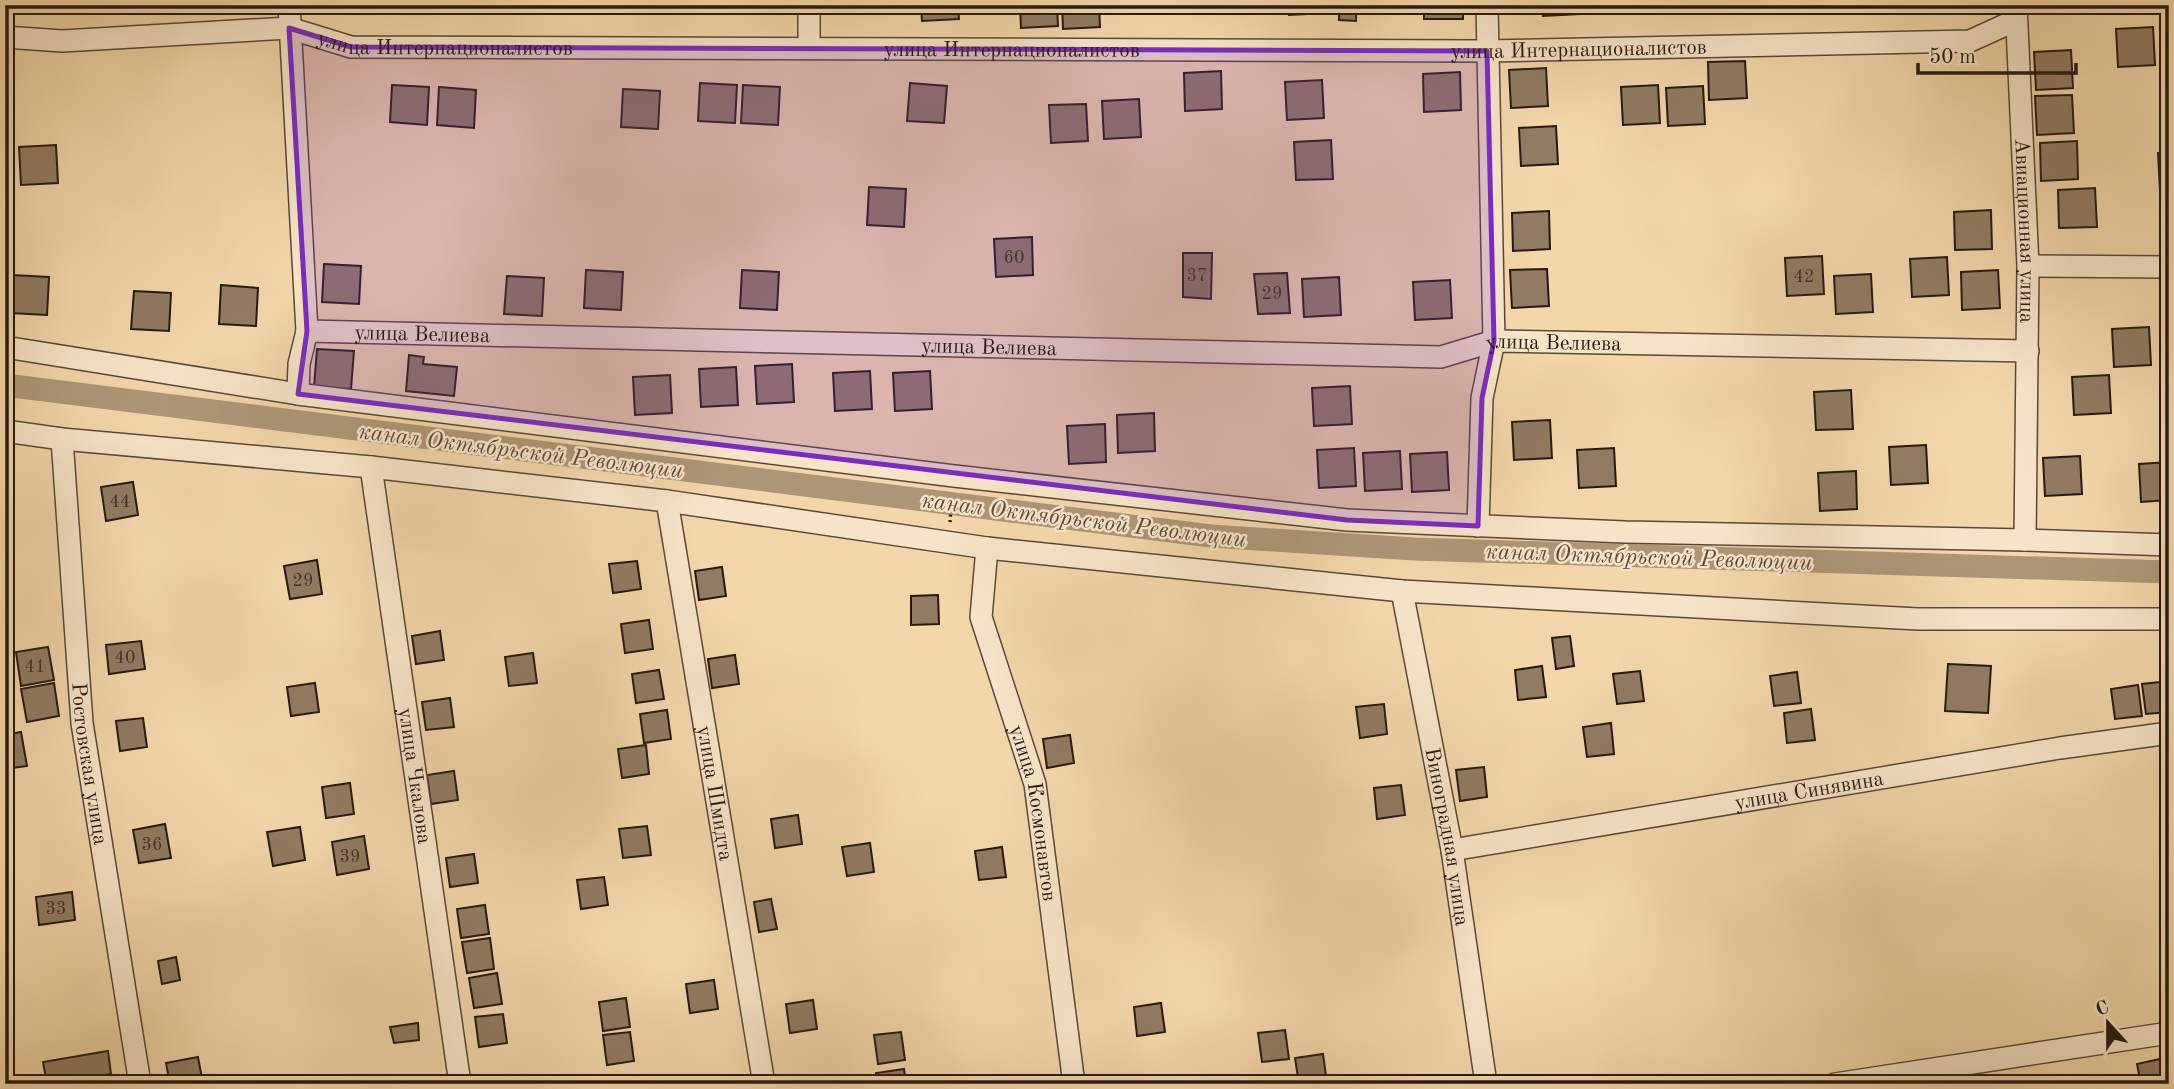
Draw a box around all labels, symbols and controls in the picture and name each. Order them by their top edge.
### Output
street label: улица Интернационалистов [314,28,573,60]
scale bar [1918,32,2076,76]
street label: улица Интернационалистов [1450,37,1707,63]
street label: улица Интернационалистов [883,40,1140,62]
text: 50 m [1929,47,1976,68]
street label: Авиационная улица [2010,138,2037,323]
house number: 60 [1004,249,1024,267]
house number: 37 [1187,267,1207,285]
house number: 42 [1794,268,1814,286]
house number: 29 [1262,285,1282,303]
street label: улица Велиева [354,323,490,347]
street label: улица Велиева [1483,332,1622,355]
street label: улица Велиева [921,336,1057,360]
water label: канал Октябрьской Революции [357,420,685,484]
water label: канал Октябрьской Революции [920,489,1248,553]
house number: 44 [110,493,130,511]
water label: канал Октябрьской Революции [1485,540,1813,576]
house number: 29 [293,572,313,590]
house number: 40 [115,649,135,667]
house number: 41 [25,658,45,676]
street label: Ростовская улица [67,682,110,847]
street label: улица Чкалова [394,707,434,846]
street label: улица Космонавтов [1005,723,1059,903]
street label: улица Шмидта [693,724,736,862]
street label: Виноградная улица [1420,746,1472,928]
street label: улица Синявина [1733,769,1885,814]
house number: 36 [142,836,162,854]
house number: 39 [340,848,360,866]
house number: 33 [46,900,66,918]
north arrow [2072,988,2142,1058]
text: С [2094,998,2112,1021]

